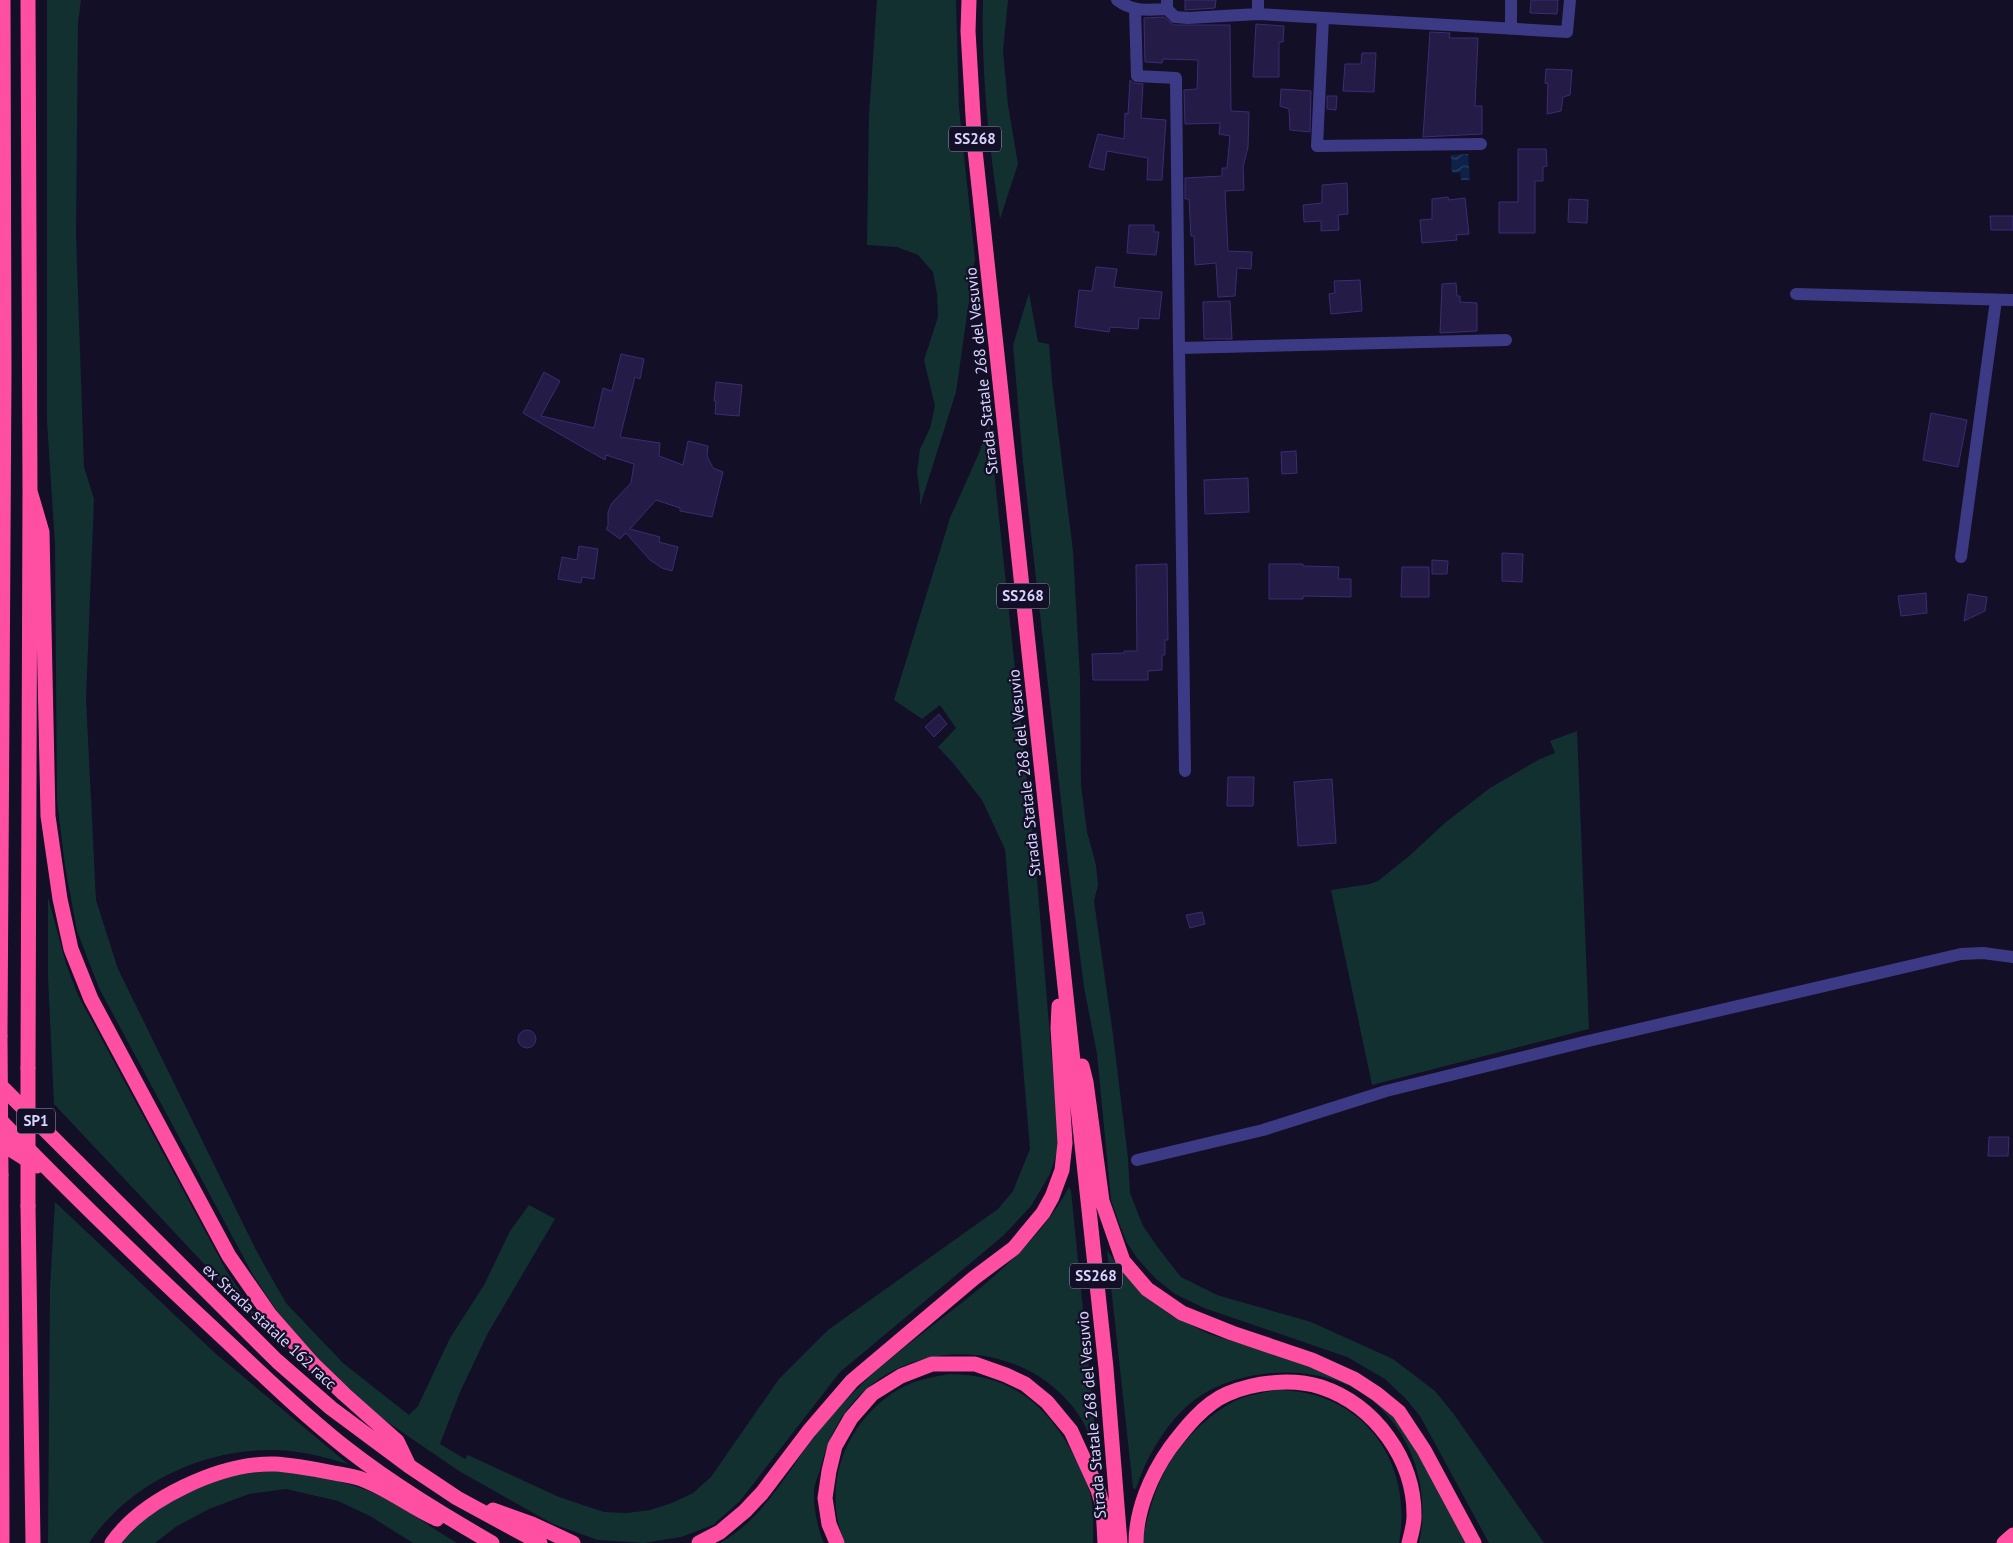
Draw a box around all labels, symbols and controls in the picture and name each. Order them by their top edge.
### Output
road number: SS268 [949,126,1001,152]
street label: Strada Statale 268 del Vesuvio [960,266,1002,476]
road number: SS268 [997,584,1049,608]
street label: Strada Statale 268 del Vesuvio [1003,668,1045,878]
road number: SP1 [17,1108,55,1134]
street label: ex Strada statale 162 racc [199,1259,341,1393]
road number: SS268 [1070,1264,1122,1288]
street label: Strada Statale 268 del Vesuvio [1072,1310,1110,1520]

